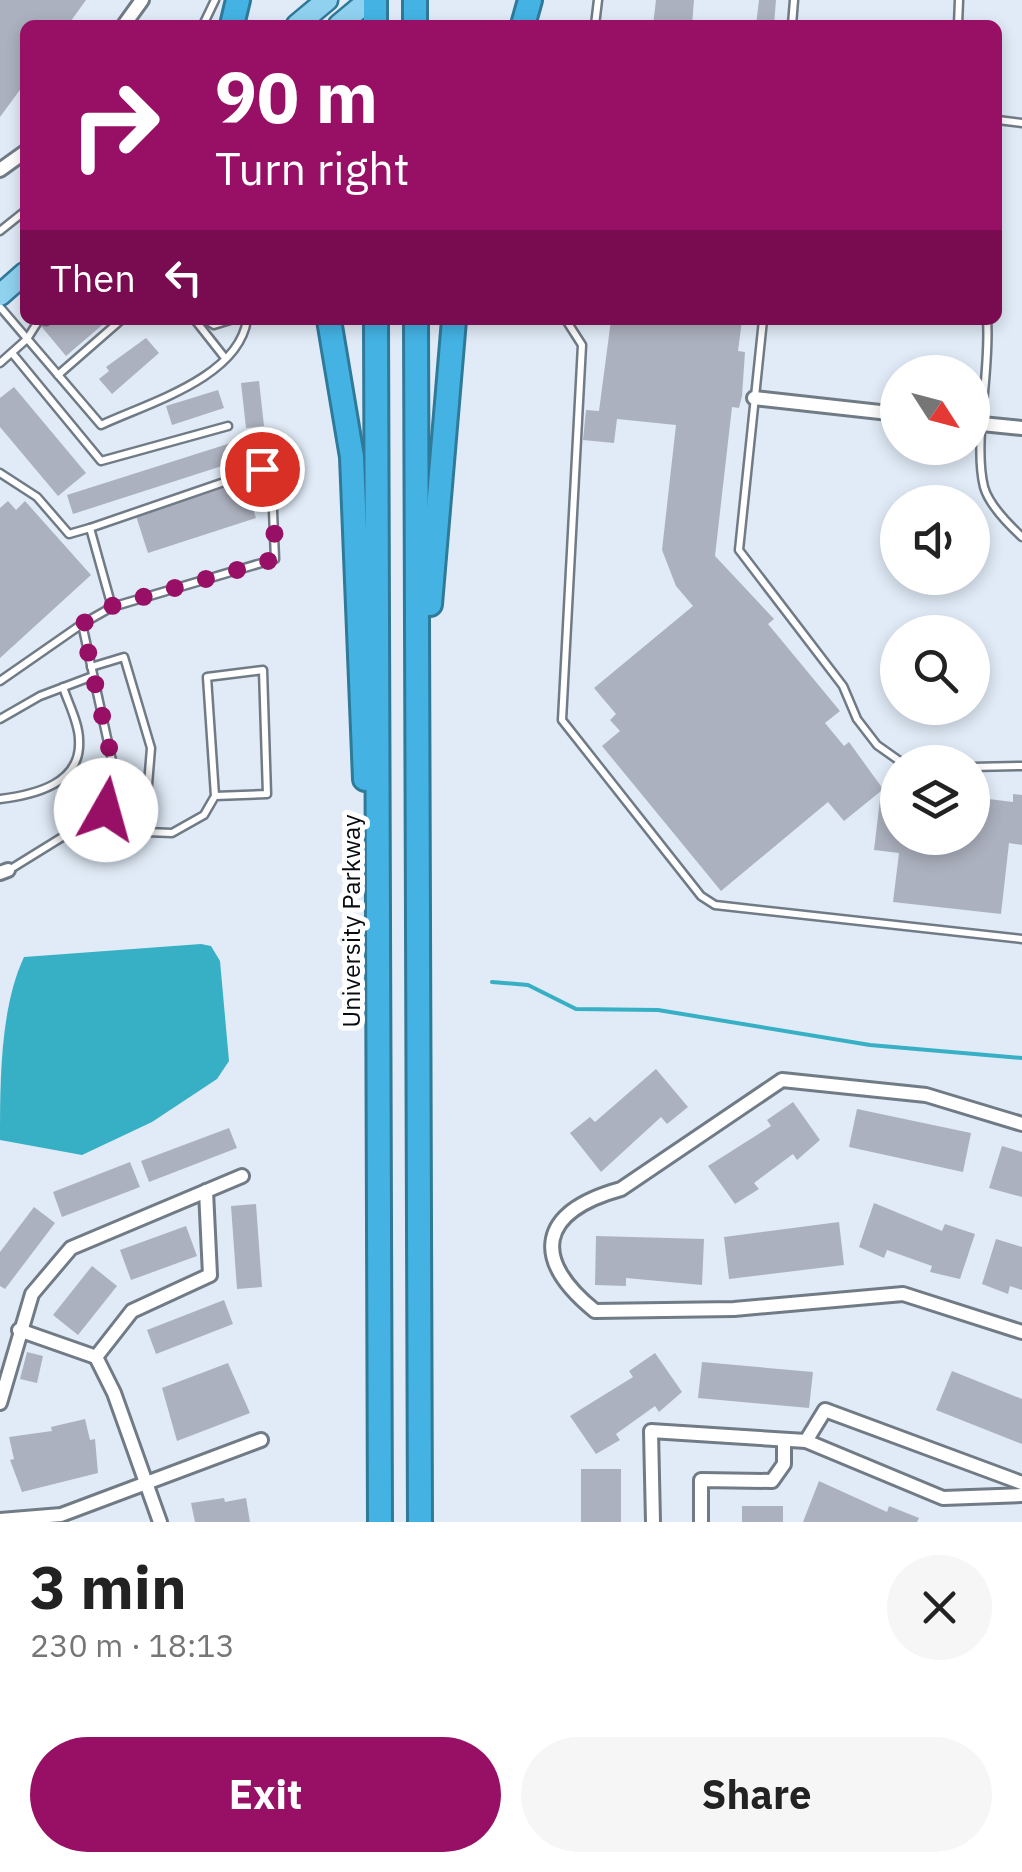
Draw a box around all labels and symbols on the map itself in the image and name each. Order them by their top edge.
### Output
north arrow [880,355,990,465]
pin [220,427,305,512]
position arrow [54,758,158,862]
street label: University Parkway [334,814,367,1028]

